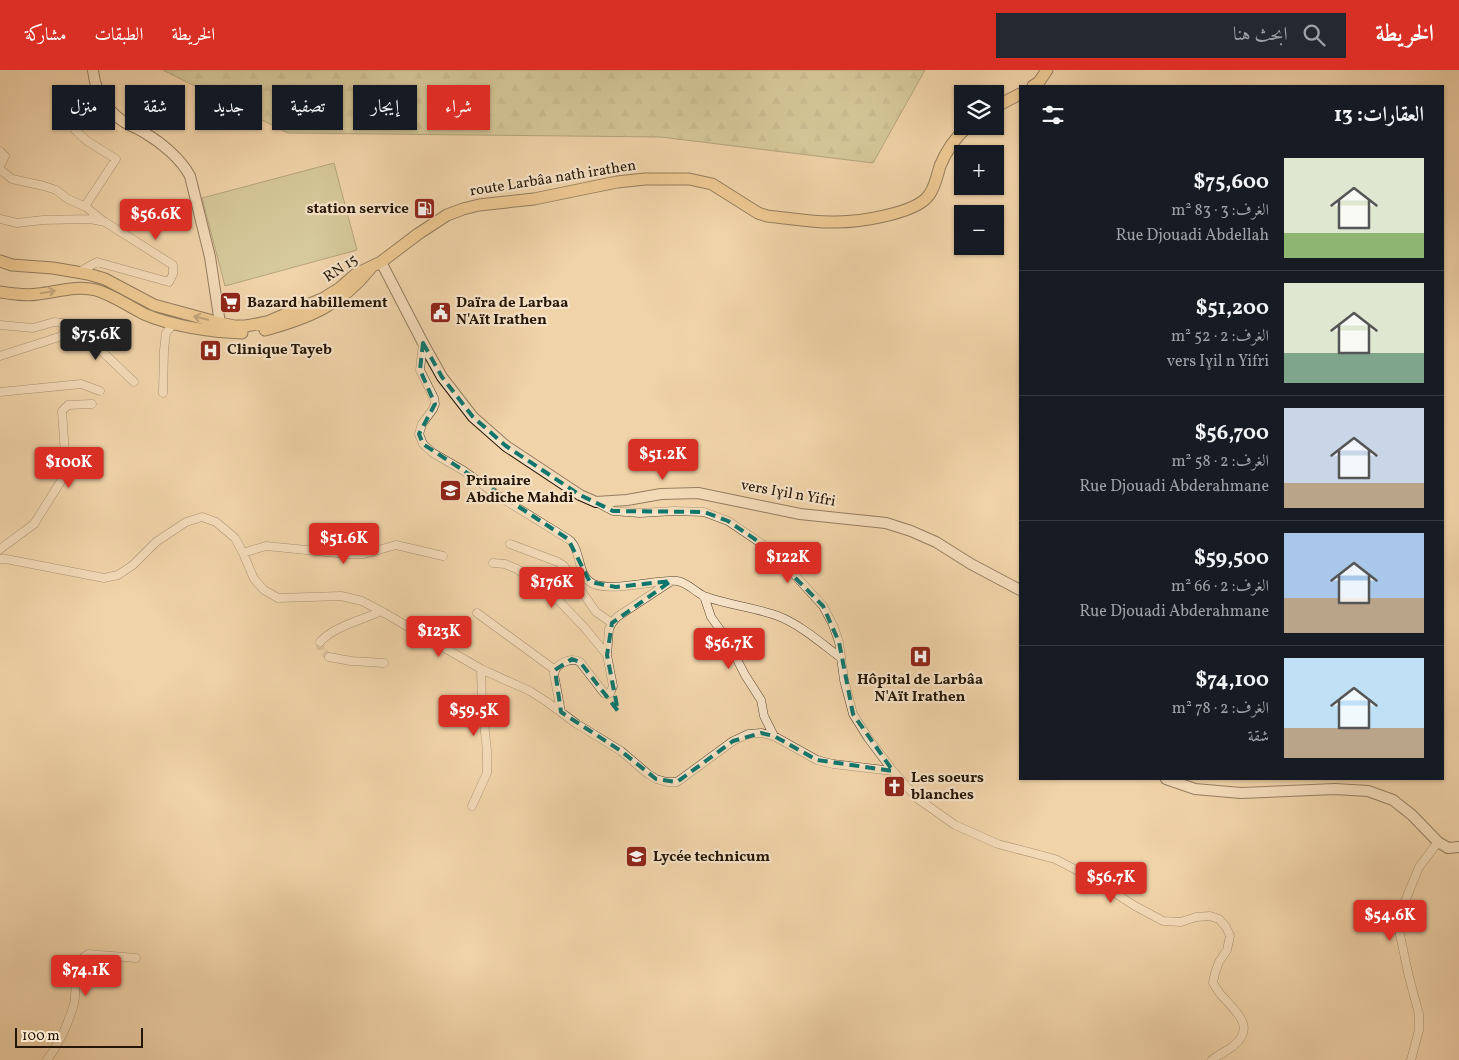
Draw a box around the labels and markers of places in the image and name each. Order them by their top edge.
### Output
fuel station icon: station service [413,197,437,221]
pin: $56.6K [115,198,197,241]
place label: station service [307,199,409,220]
supermarket icon: Bazard habillement [219,291,243,315]
place label: Bazard habillement [247,293,388,314]
place label: Daïra de Larbaa N'Aït Irathen [456,293,568,331]
public building icon: Daïra de Larbaa N'Aït Irathen [428,300,452,324]
pin: $75.6K [55,318,137,361]
hospital icon: Clinique Tayeb [199,338,223,362]
place label: Clinique Tayeb [227,340,332,361]
pin: $51.2K [622,438,704,481]
pin: $100K [34,446,104,489]
place label: Primaire Abdiche Mahdi [466,471,574,509]
school or university icon: Primaire Abdiche Mahdi [438,478,462,502]
pin: $51.6K [303,522,385,565]
pin: $122K [753,542,823,584]
pin: $176K [517,566,587,609]
pin: $123K [404,616,474,658]
pin: $56.7K [688,628,770,670]
hospital icon: Hôpital de Larbâa N'Aït Irathen [908,645,932,669]
place label: Hôpital de Larbâa N'Aït Irathen [857,670,983,708]
pin: $59.5K [433,694,515,737]
place label: Les soeurs blanches [911,768,984,806]
church icon: Les soeurs blanches [883,775,907,799]
school or university icon: Lycée technicum [625,845,649,869]
place label: Lycée technicum [653,847,770,868]
pin: $56.7K [1070,862,1152,904]
pin: $54.6K [1349,900,1431,942]
pin: $74.1K [45,954,127,997]

